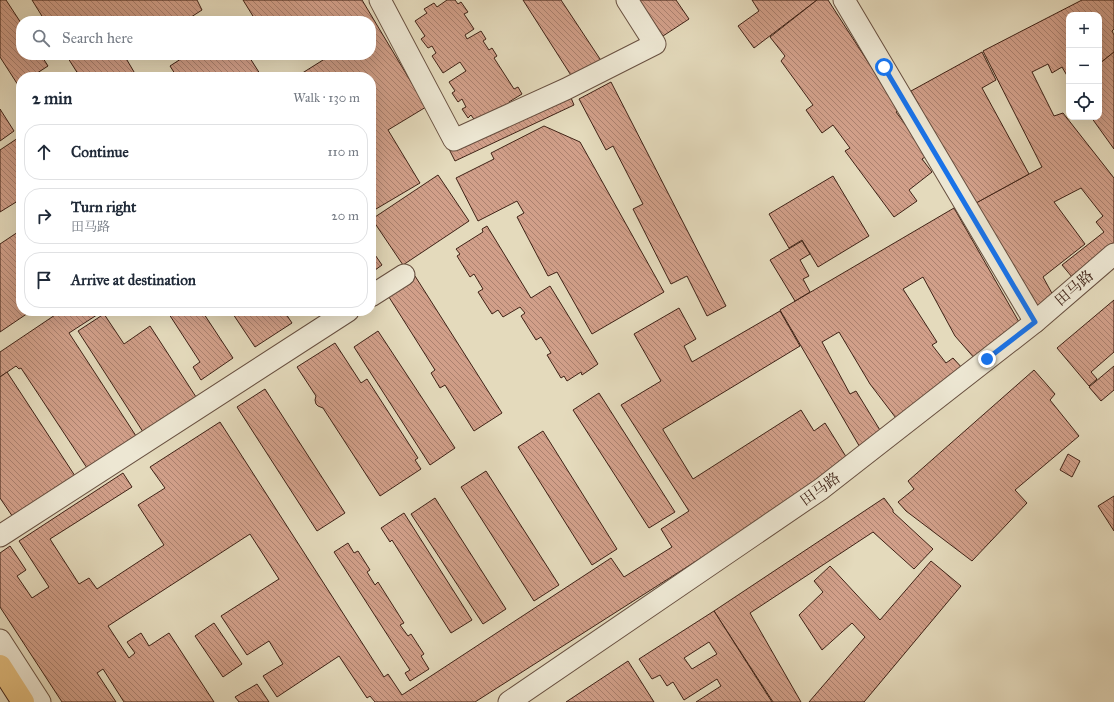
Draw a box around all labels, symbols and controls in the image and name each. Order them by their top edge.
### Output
map controls [1066,12,1102,120]
button: + [1066,12,1102,48]
search box [16,16,376,60]
icon: search [30,27,52,49]
text: Search here [62,29,133,47]
button: − [1066,48,1102,84]
route start [875,58,893,76]
button: locate [1066,84,1102,120]
text: 2 min [32,88,72,109]
text: Walk · 130 m [293,90,360,106]
icon: ahead [33,141,55,163]
text: Continue [71,143,129,161]
text: 110 m [327,144,359,160]
text: Turn right [71,198,136,216]
icon: right [33,205,55,227]
text: 20 m [331,208,359,224]
text: 田马路 [71,219,110,235]
street label: 田马路 [1051,266,1097,310]
icon: arrive [33,269,55,291]
text: Arrive at destination [71,271,196,289]
route end [978,350,996,368]
street label: 田马路 [797,468,843,510]

